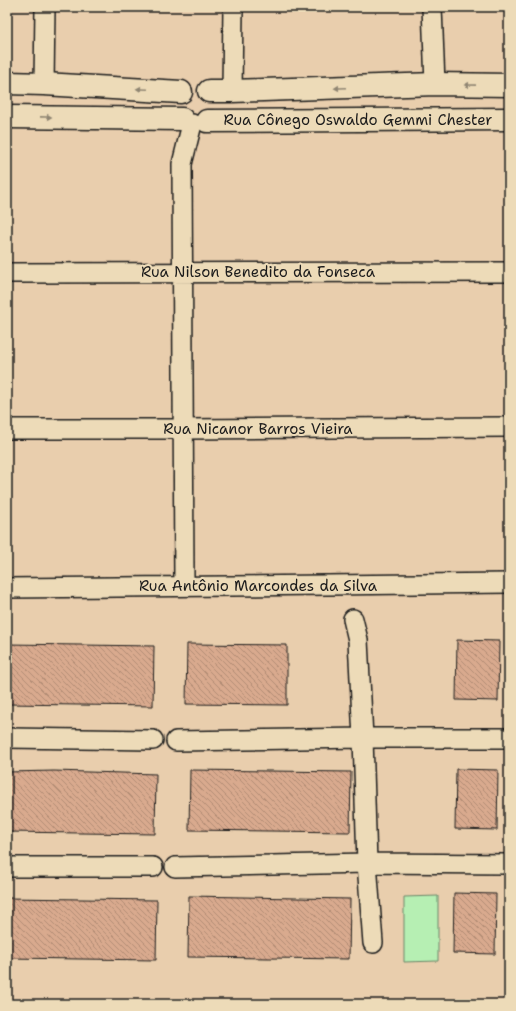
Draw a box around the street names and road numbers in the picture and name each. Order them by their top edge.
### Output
street label: Rua Cônego Oswaldo Gemmi Chester [224,110,492,130]
street label: Rua Nilson Benedito da Fonseca [141,262,376,282]
street label: Rua Nicanor Barros Vieira [163,419,353,439]
street label: Rua Antônio Marcondes da Silva [139,576,378,596]

